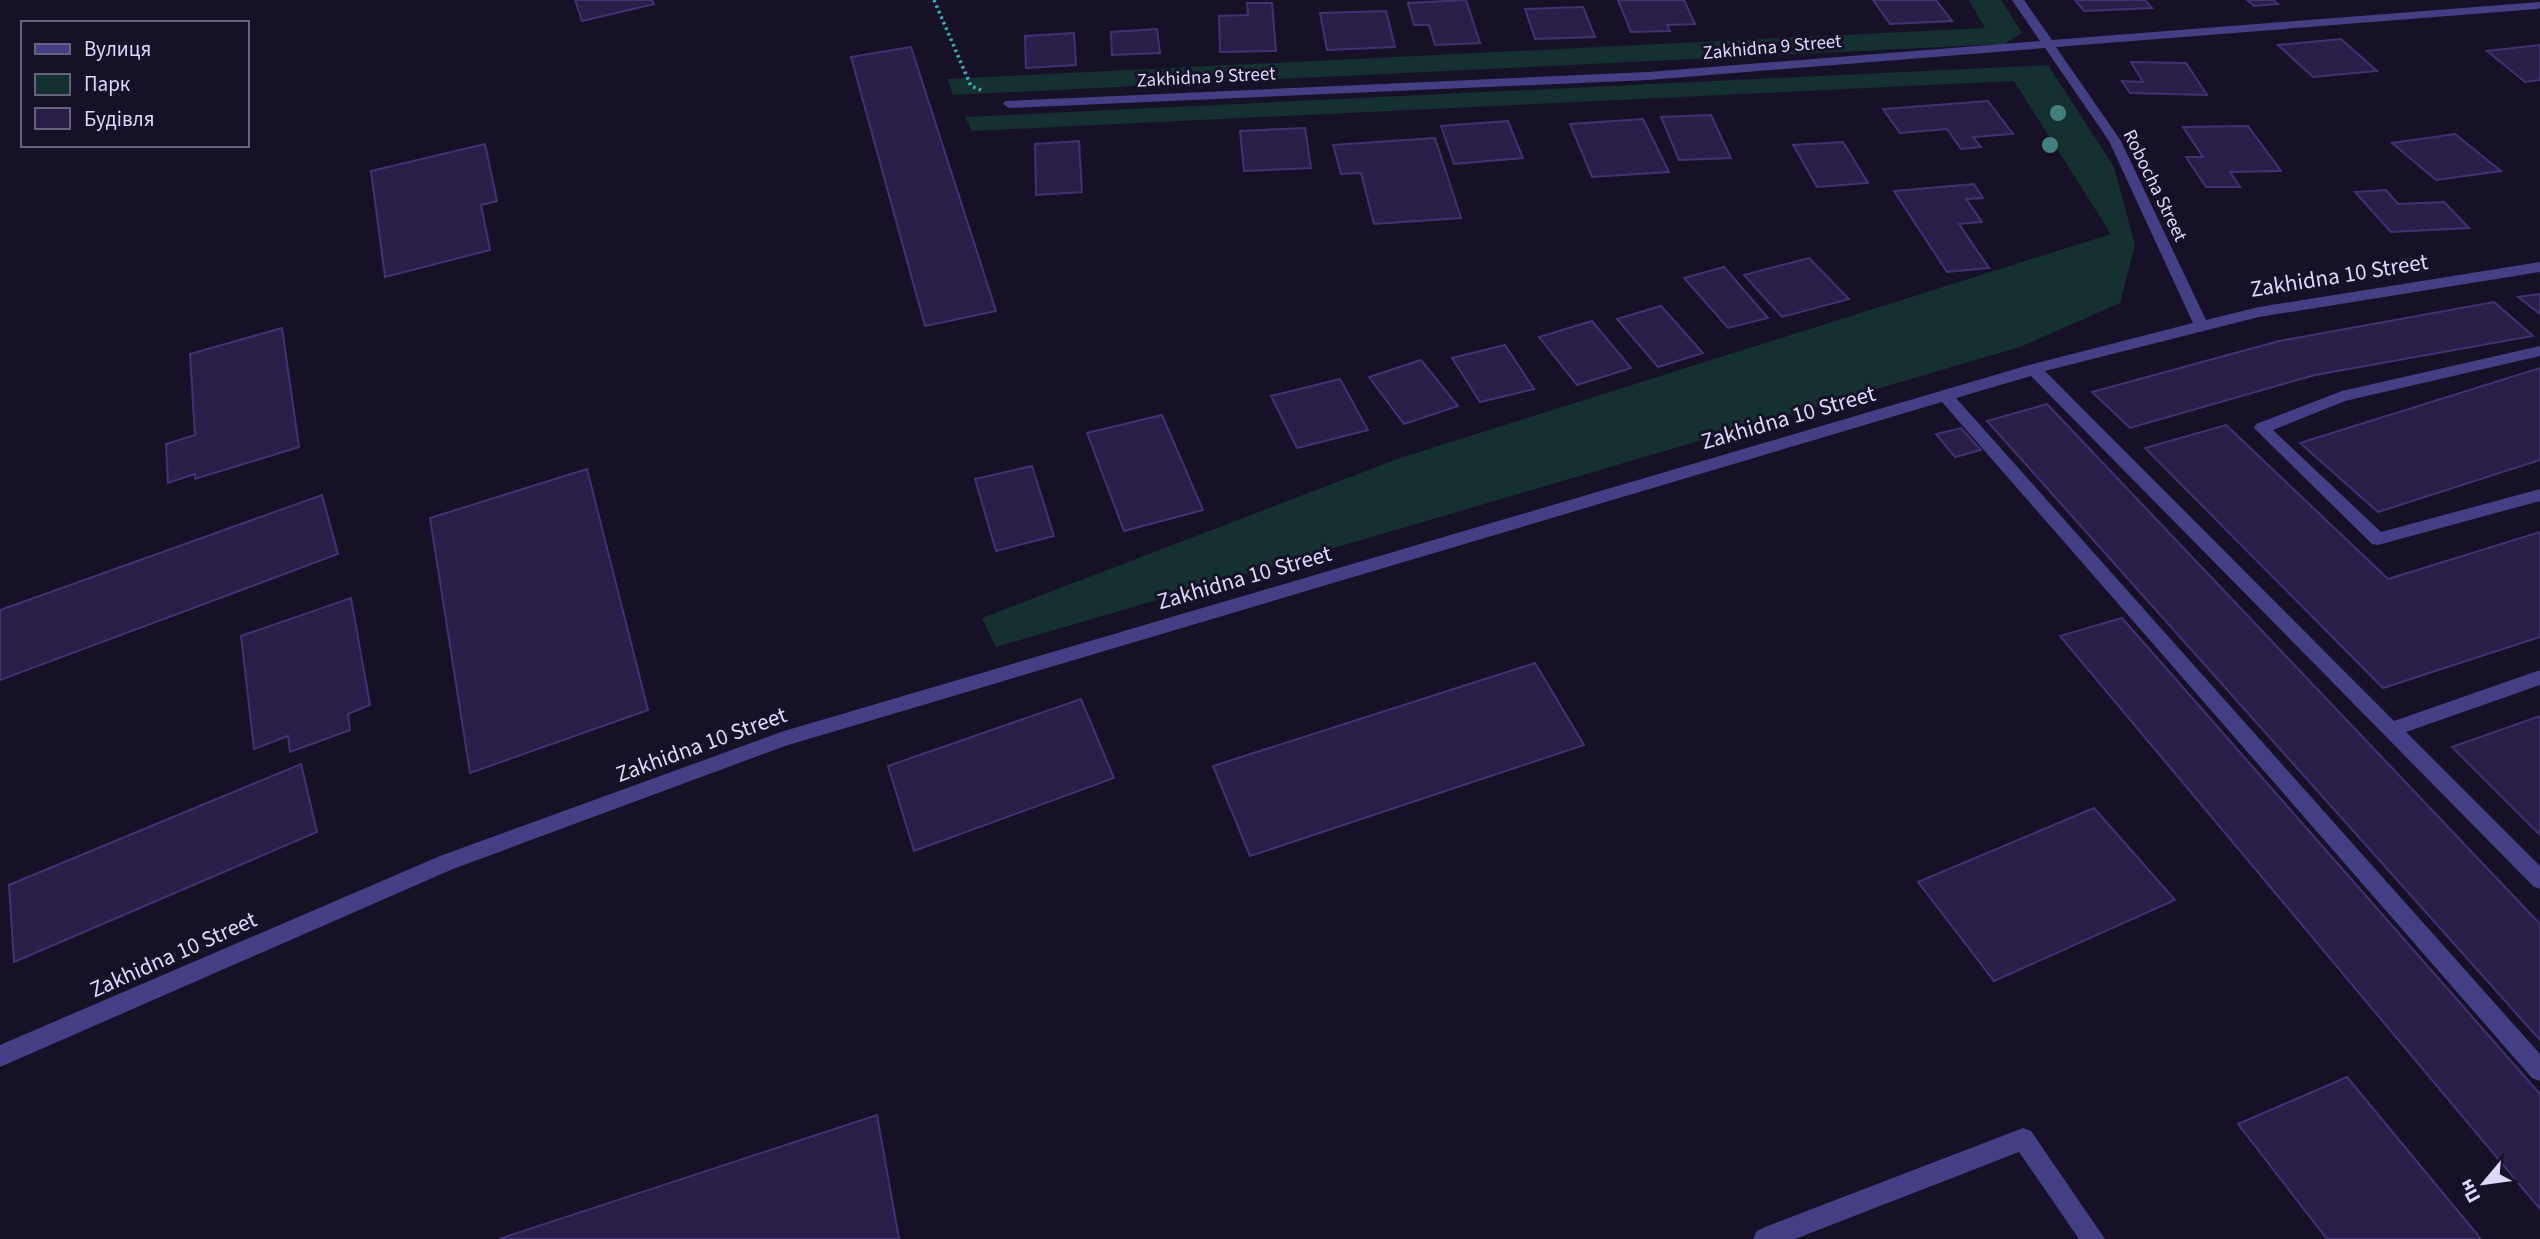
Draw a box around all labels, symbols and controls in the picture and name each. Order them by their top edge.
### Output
legend [21,21,248,147]
street label: Zakhidna 9 Street [1702,28,1843,67]
text: Вулиця [84,34,151,64]
street label: Zakhidna 9 Street [1136,60,1277,95]
text: Парк [84,69,131,99]
text: Будівля [84,104,155,134]
street label: Robocha Street [2116,125,2194,247]
street label: Zakhidna 10 Street [2248,245,2431,306]
street label: Zakhidna 10 Street [1697,377,1879,458]
street label: Zakhidna 10 Street [1153,537,1335,618]
street label: Zakhidna 10 Street [611,698,791,791]
street label: Zakhidna 10 Street [84,903,262,1006]
north arrow [2449,1148,2519,1218]
text: Пн [2453,1174,2488,1207]

